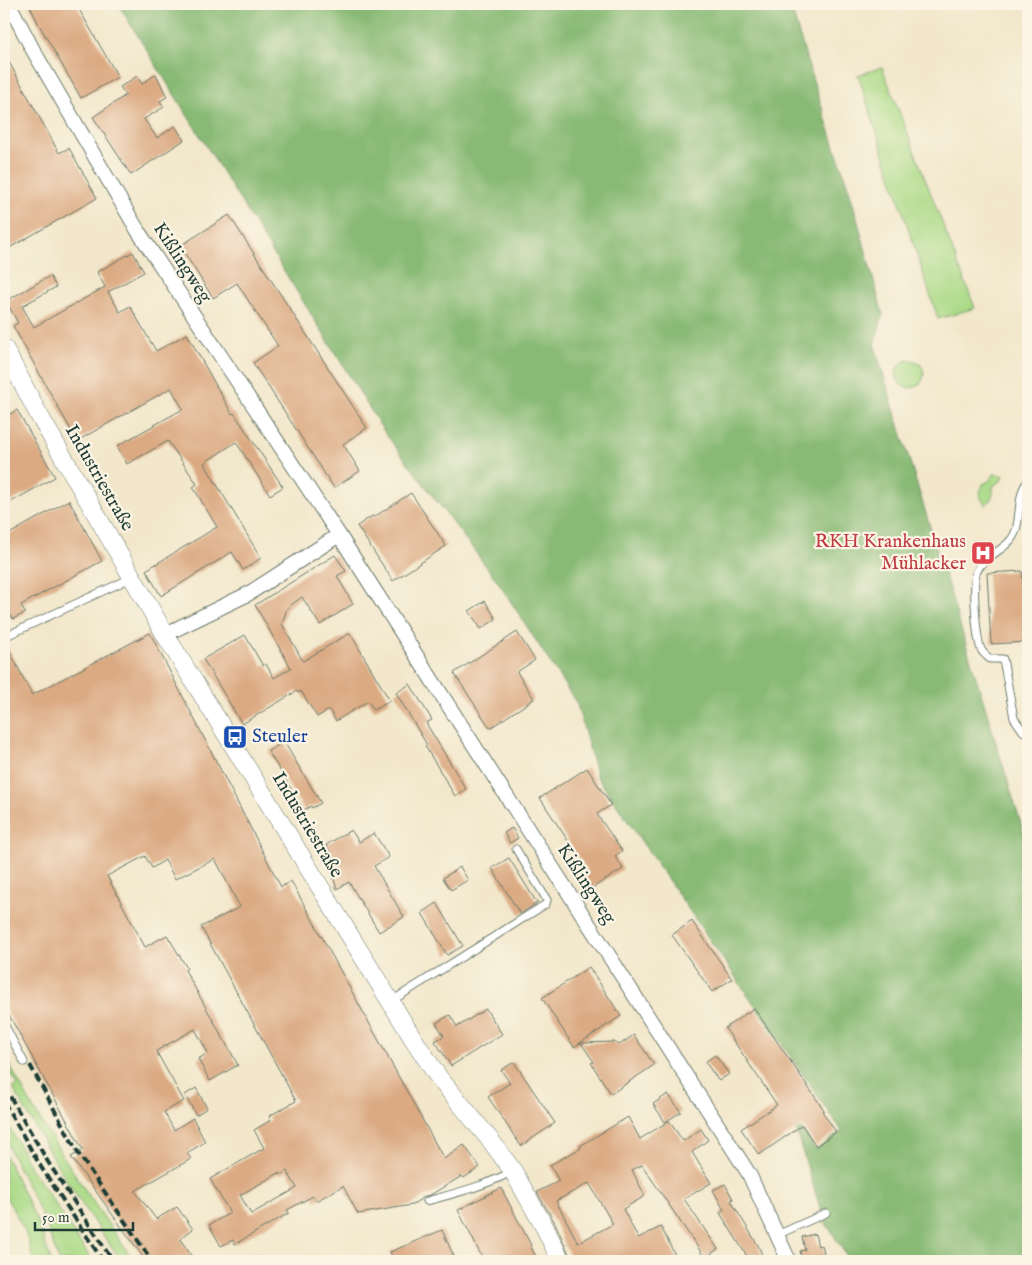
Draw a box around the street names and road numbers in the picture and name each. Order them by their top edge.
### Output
street label: Kißlingweg [147,218,217,308]
street label: Industriestraße [59,420,139,536]
street label: Industriestraße [266,768,348,882]
street label: Kißlingweg [551,839,621,929]

